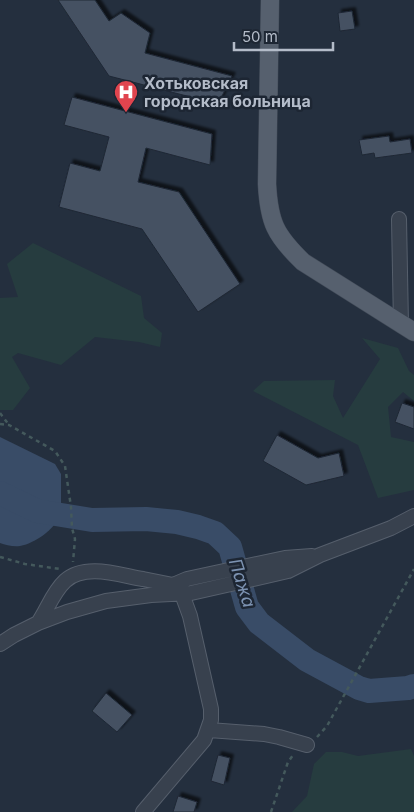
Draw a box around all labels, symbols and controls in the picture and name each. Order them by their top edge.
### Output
scale bar [234,20,333,52]
text: 50 m [242,27,278,46]
place label: Хотьковская городская больница [144,73,311,111]
hospital icon: Хотьковская городская больница [113,79,139,113]
water label: Пажа [225,556,260,610]

